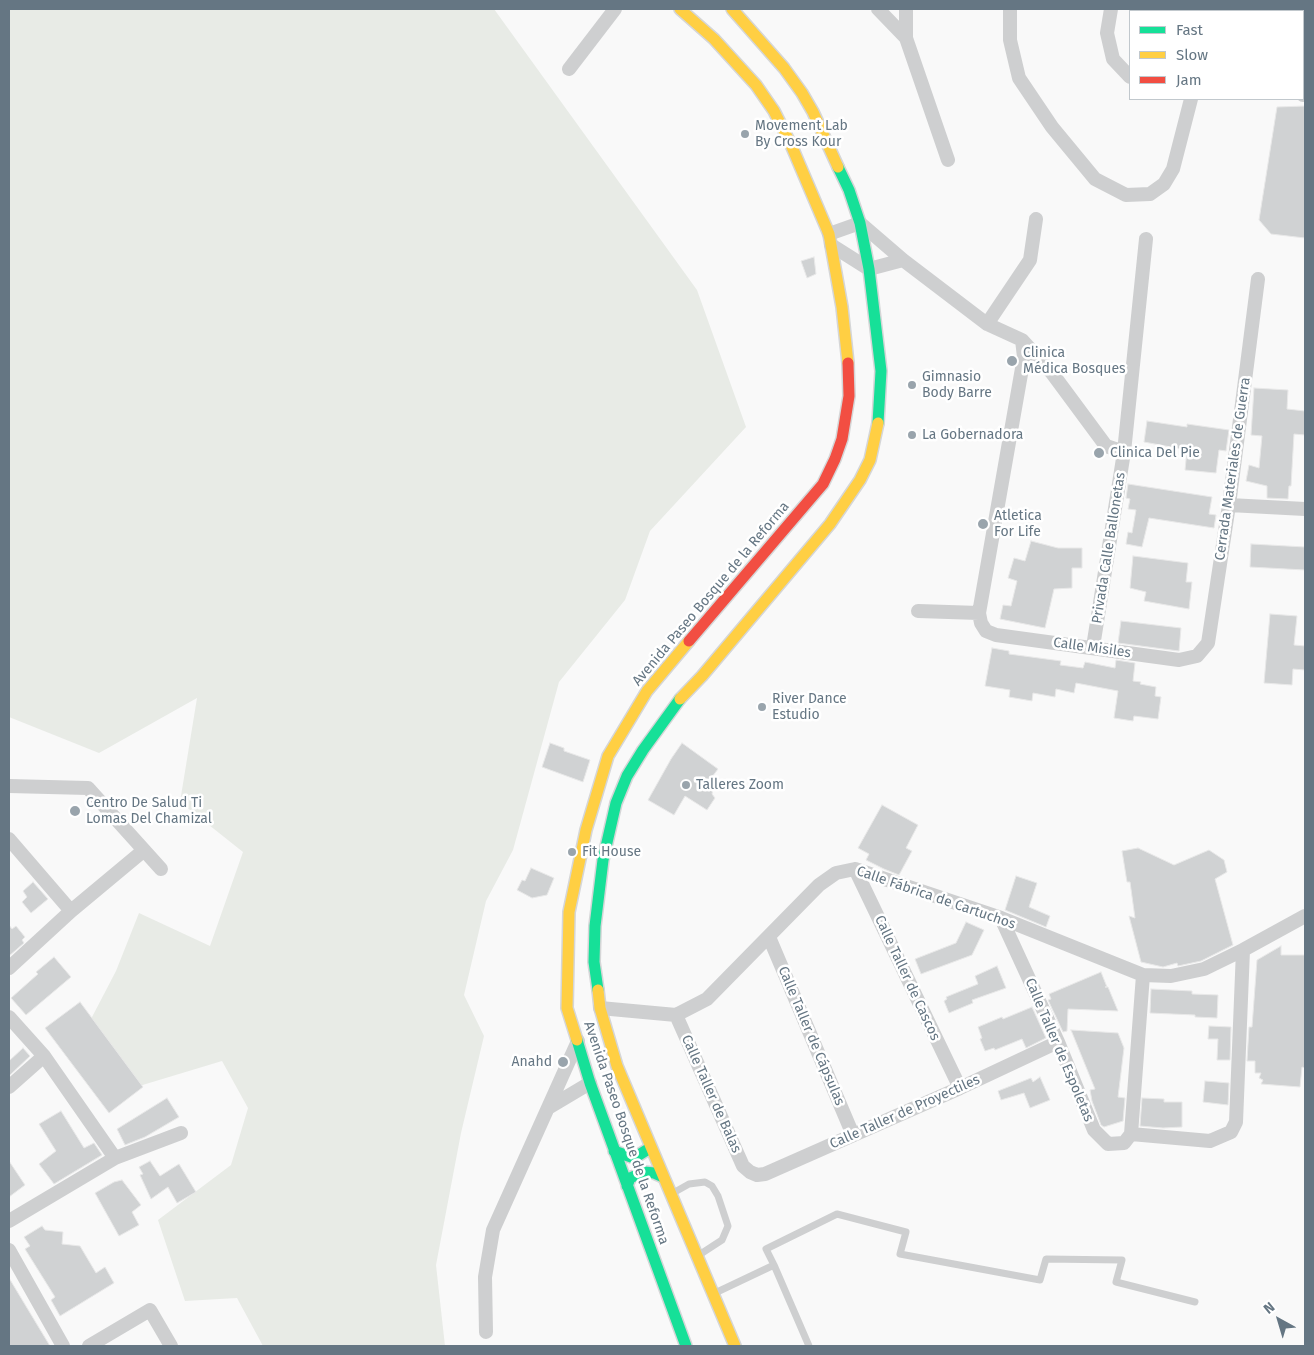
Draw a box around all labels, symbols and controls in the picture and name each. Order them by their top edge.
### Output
legend [1129,10,1304,100]
text: Fast [1176,21,1203,39]
text: Slow [1176,46,1208,64]
text: Jam [1176,71,1202,89]
place label: Movement Lab By Cross Kour [755,118,848,150]
marker: Movement Lab By Cross Kour [739,128,751,140]
place label: Clinica Médica Bosques [1023,345,1126,378]
marker: Clinica Médica Bosques [1005,354,1019,368]
place label: Gimnasio Body Barre [922,369,992,402]
street label: Cerrada Materiales de Guerra [1212,376,1254,562]
marker: Gimnasio Body Barre [906,379,918,391]
place label: La Gobernadora [922,427,1023,443]
marker: La Gobernadora [906,429,918,441]
place label: Clinica Del Pie [1110,445,1200,461]
marker: Clinica Del Pie [1092,446,1106,460]
street label: Privada Calle Ballonetas [1089,471,1129,625]
street label: Avenida Paseo Bosque de la Reforma [629,499,793,689]
place label: Atletica For Life [994,508,1042,540]
marker: Atletica For Life [976,517,990,531]
street label: Calle Misiles [1052,634,1132,662]
place label: River Dance Estudio [772,691,847,724]
marker: River Dance Estudio [756,701,768,713]
place label: Talleres Zoom [696,777,784,793]
marker: Talleres Zoom [680,779,692,791]
place label: Centro De Salud Ti Lomas Del Chamizal [86,795,212,828]
marker: Centro De Salud Ti Lomas Del Chamizal [68,804,82,818]
place label: Fit House [582,844,641,860]
marker: Fit House [566,846,578,858]
street label: Calle Fábrica de Cartuchos [854,863,1018,933]
street label: Calle Taller de Cascos [871,913,943,1043]
street label: Calle Taller de Cápsulas [774,964,848,1108]
street label: Calle Taller de Espoletas [1021,976,1097,1124]
street label: Avenida Paseo Bosque de la Reforma [580,1019,672,1247]
street label: Calle Taller de Balas [677,1032,745,1156]
place label: Anahd [512,1054,552,1070]
marker: Anahd [556,1055,570,1069]
street label: Calle Taller de Proyectiles [827,1071,983,1153]
north arrow [1254,1295,1304,1345]
text: N [1260,1298,1278,1317]

